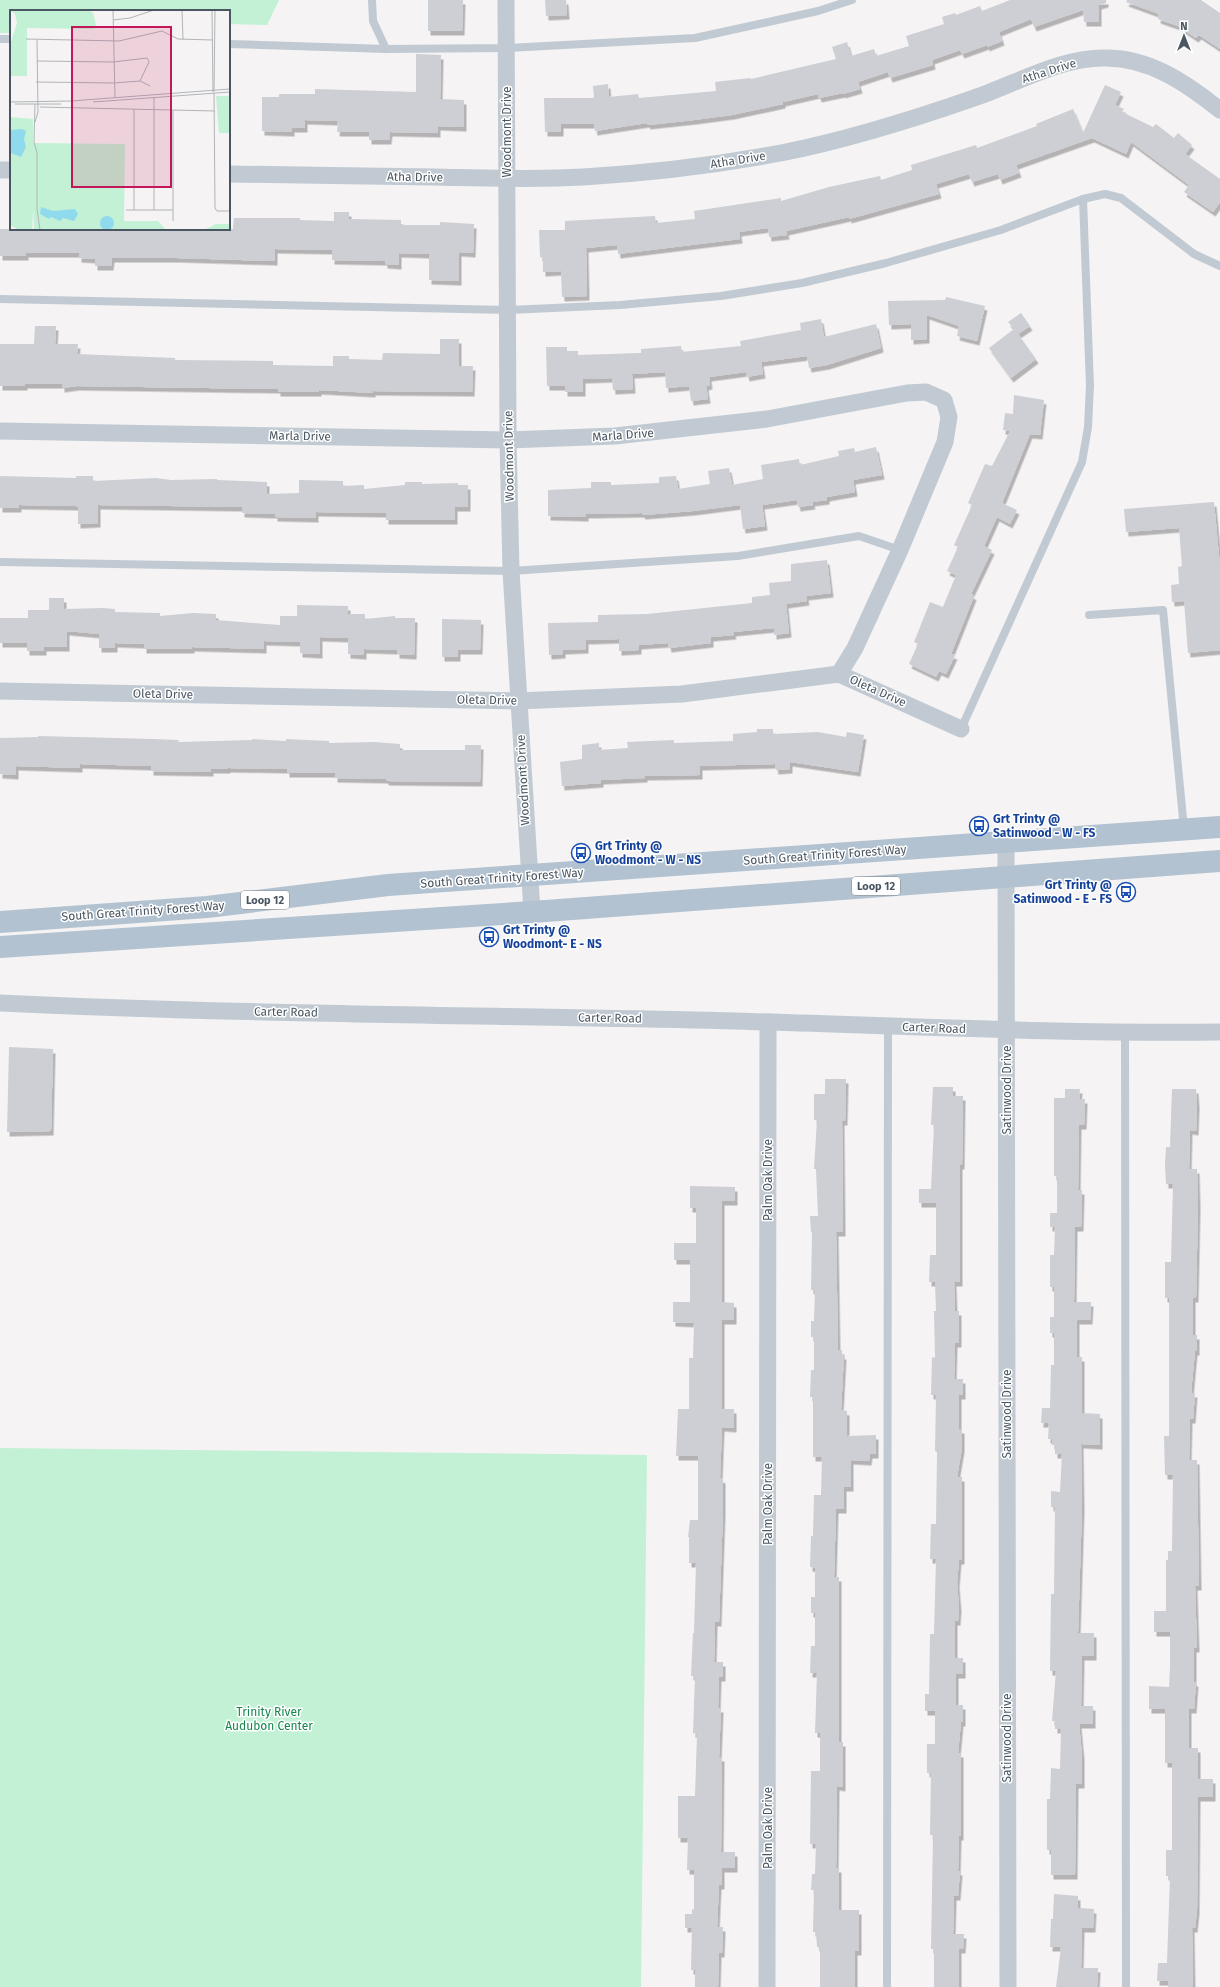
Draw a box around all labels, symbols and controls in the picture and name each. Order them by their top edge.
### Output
inset map [10,10,230,230]
north arrow [1164,16,1204,56]
text: N [1180,20,1188,33]
street label: Atha Drive [1020,56,1078,86]
street label: Woodmont Drive [500,87,514,177]
street label: Atha Drive [709,149,767,171]
street label: Atha Drive [387,170,443,184]
street label: Woodmont Drive [501,410,517,502]
street label: Marla Drive [592,426,654,444]
street label: Marla Drive [269,428,331,444]
street label: Oleta Drive [848,672,908,710]
street label: Oleta Drive [133,686,193,702]
street label: Oleta Drive [457,692,517,708]
street label: Woodmont Drive [514,734,532,826]
place label: Grt Trinty @ Satinwood - W - FS [993,812,1095,840]
bus stop icon: Grt Trinty @ Satinwood - W - FS [968,815,990,837]
place label: Grt Trinty @ Woodmont - W - NS [595,839,701,867]
bus stop icon: Grt Trinty @ Woodmont - W - NS [570,842,592,864]
street label: South Great Trinity Forest Way [743,842,907,868]
street label: South Great Trinity Forest Way [420,865,584,891]
road number: Loop 12 [852,877,900,895]
place label: Grt Trinty @ Satinwood - E - FS [1013,878,1112,906]
bus stop icon: Grt Trinty @ Satinwood - E - FS [1115,881,1137,903]
road number: Loop 12 [241,891,289,909]
street label: South Great Trinity Forest Way [61,898,225,924]
place label: Grt Trinty @ Woodmont- E - NS [503,923,602,951]
bus stop icon: Grt Trinty @ Woodmont- E - NS [478,926,500,948]
street label: Carter Road [254,1004,318,1020]
street label: Carter Road [578,1010,642,1026]
street label: Carter Road [902,1020,966,1036]
street label: Satinwood Drive [1000,1046,1014,1134]
street label: Palm Oak Drive [761,1139,775,1221]
street label: Satinwood Drive [1000,1370,1014,1458]
street label: Palm Oak Drive [761,1463,775,1545]
street label: Satinwood Drive [1000,1694,1014,1782]
park label: Trinity River Audubon Center [225,1705,313,1733]
street label: Palm Oak Drive [761,1787,775,1869]

